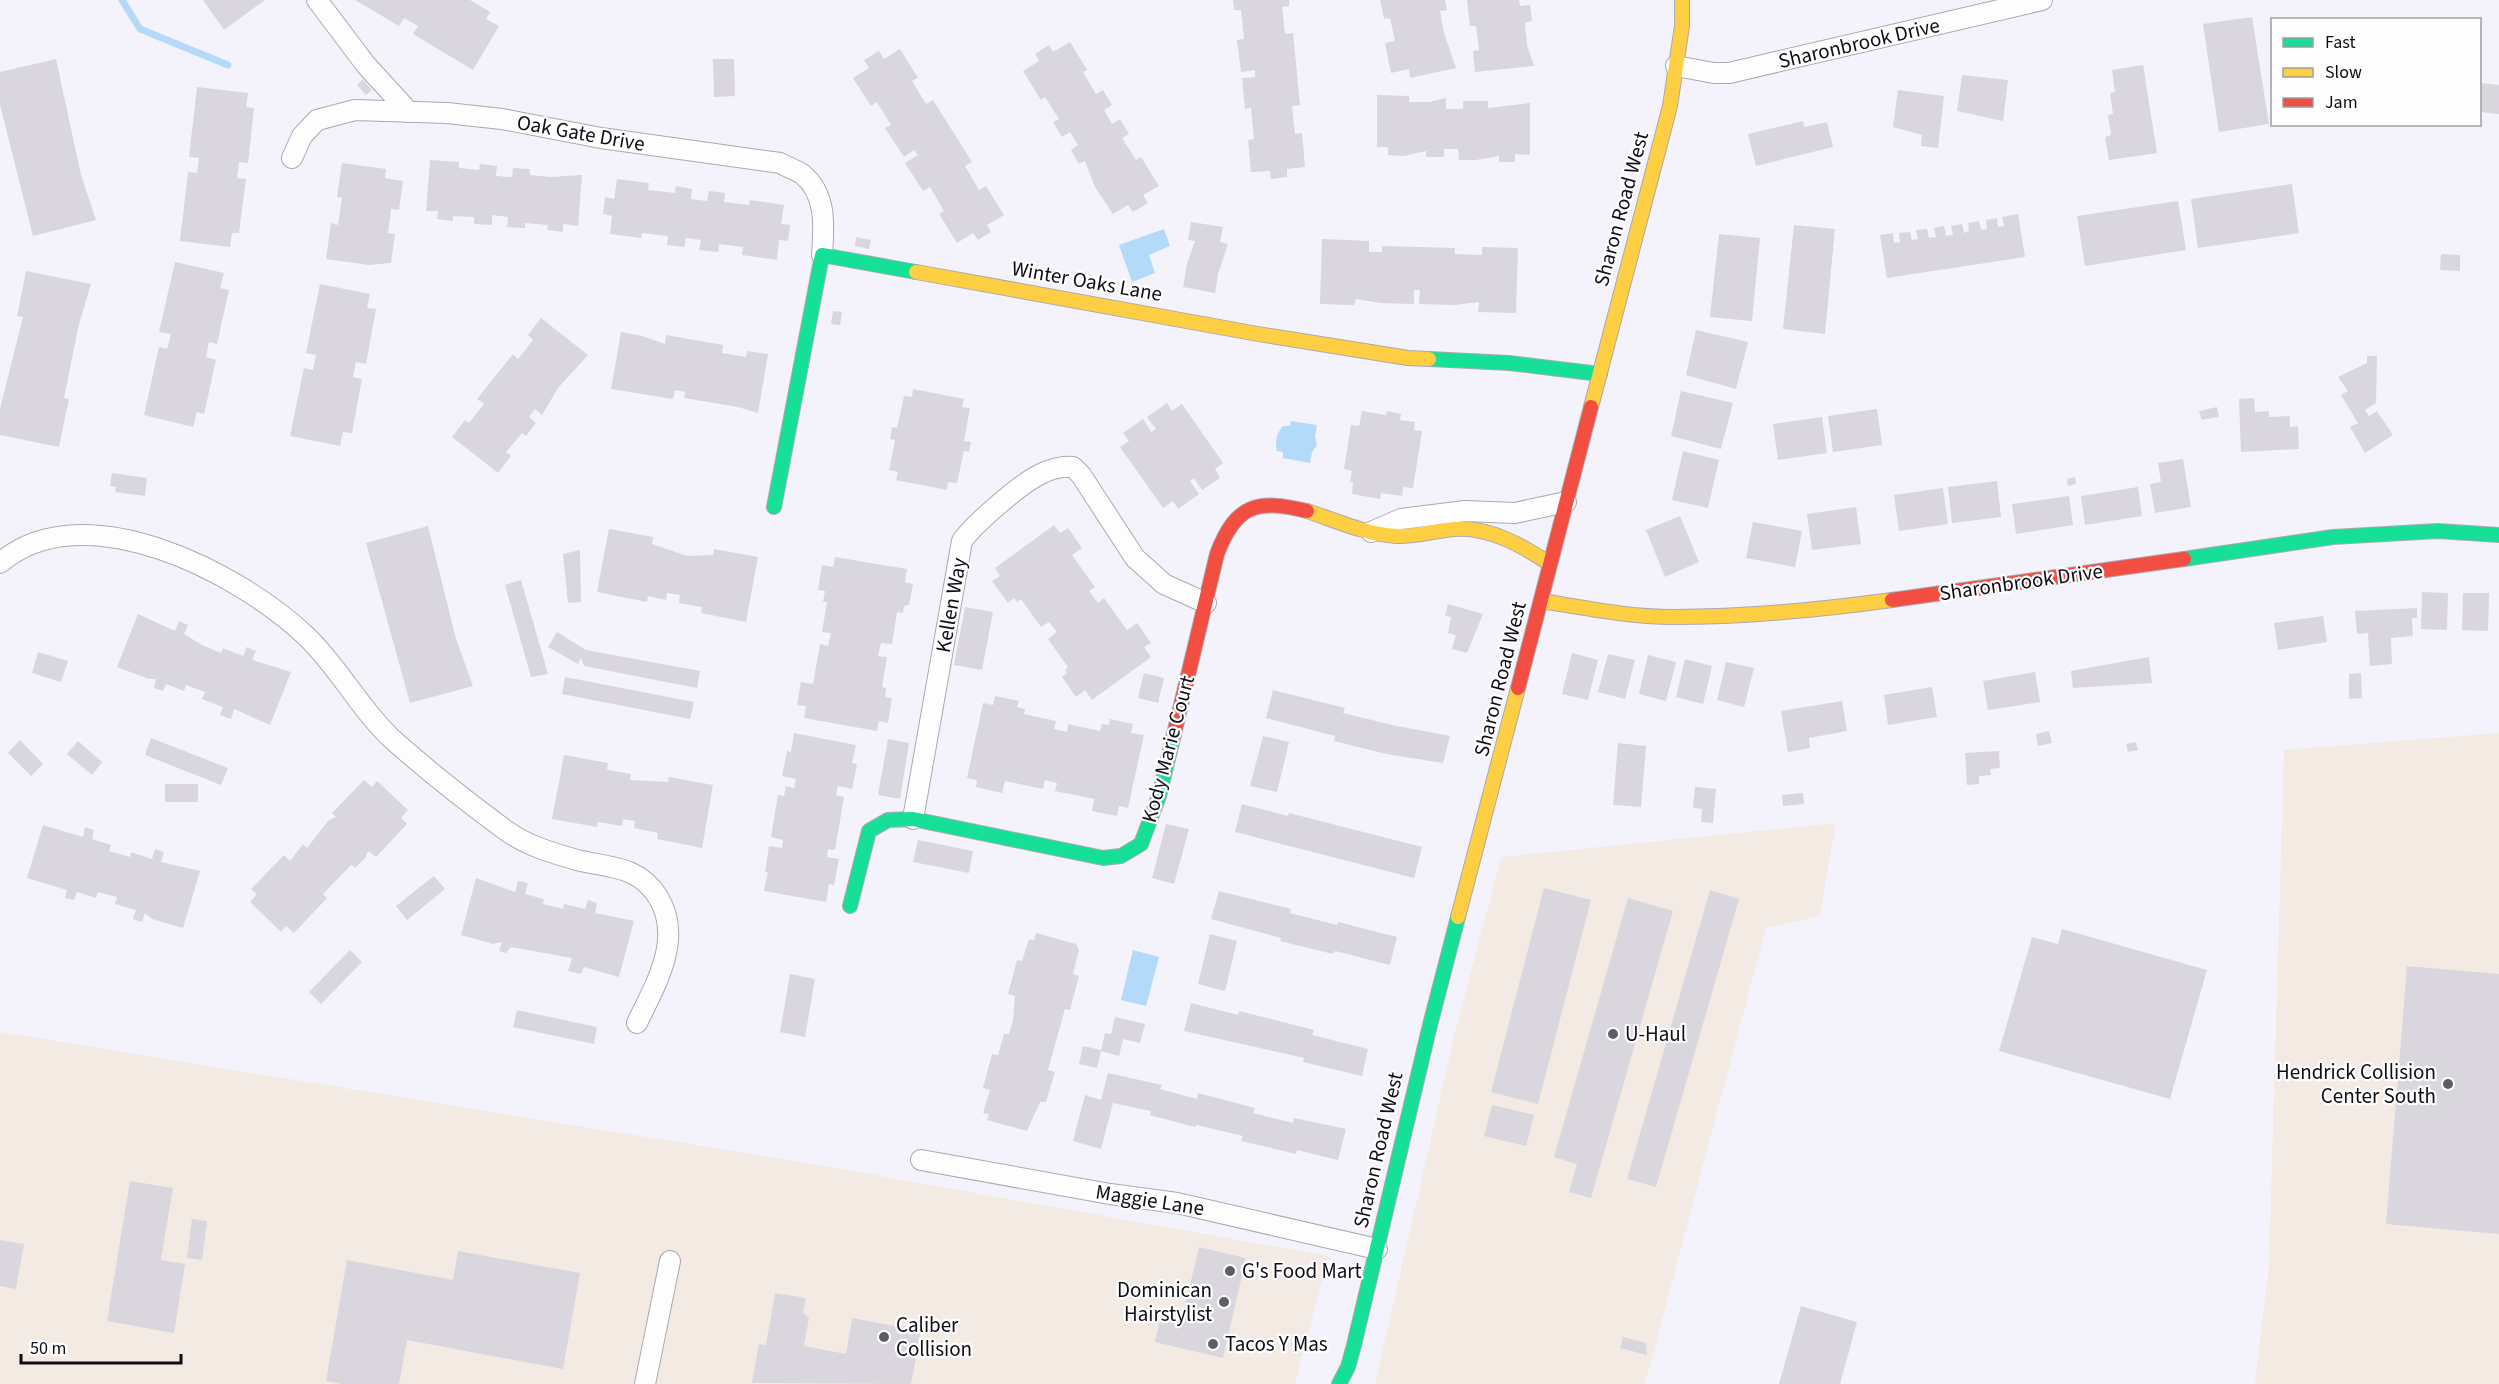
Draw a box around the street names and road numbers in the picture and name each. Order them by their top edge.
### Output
street label: Sharonbrook Drive [1775,10,1943,76]
street label: Oak Gate Drive [515,107,647,159]
street label: Sharon Road West [1586,128,1656,290]
street label: Winter Oaks Lane [1009,253,1165,309]
street label: Kellen Way [928,555,974,655]
street label: Sharonbrook Drive [1937,556,2105,608]
street label: Sharon Road West [1466,598,1534,760]
street label: Kody Marie Court [1134,672,1202,826]
street label: Sharon Road West [1345,1069,1411,1231]
street label: Maggie Lane [1094,1177,1206,1223]

